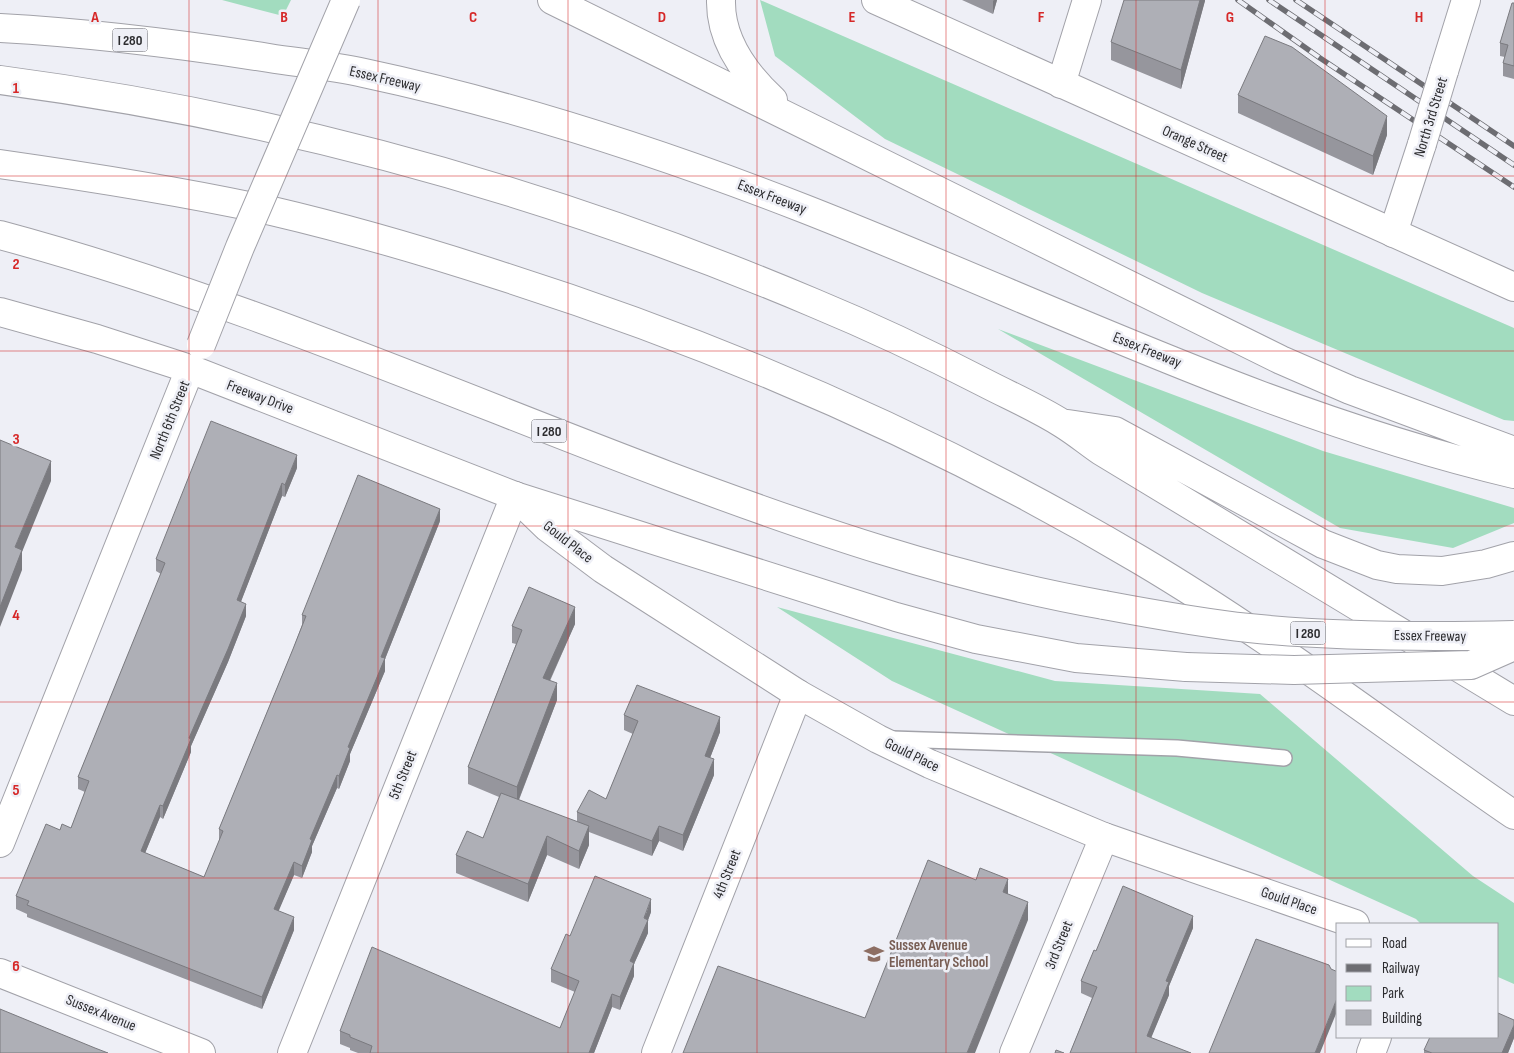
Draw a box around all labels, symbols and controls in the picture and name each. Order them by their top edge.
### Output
text: A [90,8,99,27]
text: B [280,8,288,27]
text: C [469,8,477,27]
text: D [658,8,666,27]
text: E [849,8,856,27]
text: F [1038,8,1045,27]
text: G [1226,8,1234,27]
text: H [1415,8,1423,27]
road number: I 280 [112,28,148,52]
street label: Essex Freeway [348,62,422,96]
street label: North 3rd Street [1410,74,1452,159]
text: 1 [13,79,20,98]
street label: Orange Street [1159,121,1231,167]
street label: Essex Freeway [735,175,809,219]
text: 2 [12,255,20,274]
street label: Essex Freeway [1110,328,1184,372]
street label: Freeway Drive [224,376,296,418]
street label: North 6th Street [146,377,195,462]
road number: I 280 [532,420,566,442]
text: 3 [12,430,20,449]
street label: Gould Place [539,517,597,567]
text: 4 [12,606,20,625]
road number: I 280 [1290,622,1326,644]
street label: Essex Freeway [1394,626,1466,646]
street label: Gould Place [882,734,942,776]
street label: 5th Street [385,747,422,802]
text: 5 [12,781,20,800]
street label: 4th Street [709,846,746,901]
street label: Gould Place [1258,883,1320,919]
street label: 3rd Street [1041,918,1077,972]
legend [1336,923,1499,1038]
text: Road [1382,934,1407,953]
place label: Sussex Avenue Elementary School [889,936,988,972]
school or university icon: Sussex Avenue Elementary School [863,943,885,965]
text: 6 [12,957,20,976]
text: Railway [1382,959,1420,978]
text: Park [1382,984,1404,1003]
street label: Sussex Avenue [63,990,139,1036]
text: Building [1382,1009,1422,1028]

